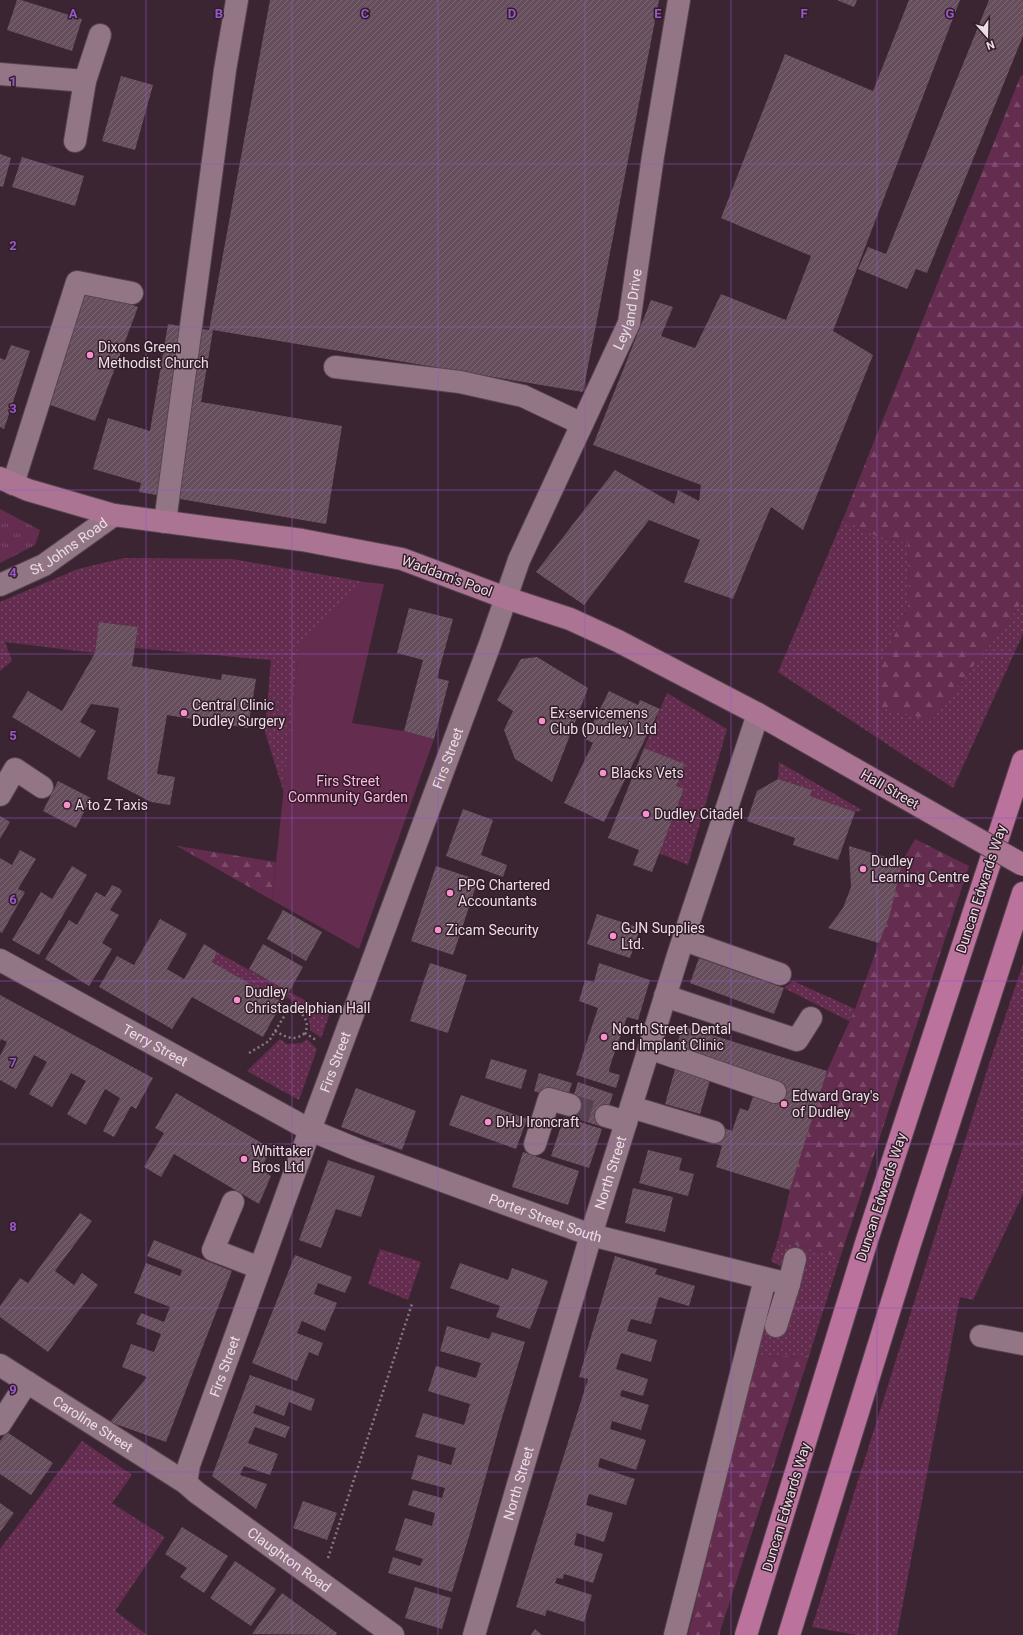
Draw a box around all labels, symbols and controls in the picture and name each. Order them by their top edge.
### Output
text: A [69,6,78,21]
text: B [215,6,223,21]
text: C [361,6,370,21]
text: D [508,6,516,21]
text: E [654,6,662,21]
text: F [800,6,808,21]
text: G [946,6,955,21]
north arrow [967,16,1007,56]
text: N [984,37,996,52]
text: 1 [9,74,17,89]
text: 2 [9,238,17,253]
street label: Leyland Drive [610,268,645,352]
place label: Dixons Green Methodist Church [98,339,209,371]
marker: Dixons Green Methodist Church [85,350,95,360]
text: 3 [9,401,17,416]
street label: St Johns Road [27,514,110,578]
street label: Waddam's Pool [399,552,495,600]
text: 4 [9,565,17,580]
place label: Central Clinic Dudley Surgery [192,697,285,729]
place label: Ex-servicemens Club (Dudley) Ltd [550,705,657,738]
marker: Central Clinic Dudley Surgery [179,708,189,718]
marker: Ex-servicemens Club (Dudley) Ltd [537,716,547,726]
street label: Firs Street [429,725,466,791]
text: 5 [9,728,17,743]
place label: Blacks Vets [611,765,684,781]
street label: Hall Street [858,766,922,812]
marker: Blacks Vets [598,768,608,778]
park label: Firs Street Community Garden [288,773,408,805]
place label: A to Z Taxis [75,797,148,813]
marker: A to Z Taxis [62,800,72,810]
place label: Dudley Citadel [654,806,743,822]
marker: Dudley Citadel [641,809,651,819]
street label: Duncan Edwards Way [953,822,1009,955]
place label: Dudley Learning Centre [871,853,969,885]
marker: Dudley Learning Centre [858,864,868,874]
place label: PPG Chartered Accountants [458,877,550,909]
marker: PPG Chartered Accountants [445,888,455,898]
text: 6 [9,892,17,907]
place label: GJN Supplies Ltd. [621,920,705,952]
place label: Zicam Security [446,922,539,938]
marker: Zicam Security [433,925,443,935]
marker: GJN Supplies Ltd. [608,931,618,941]
place label: Dudley Christadelphian Hall [245,984,370,1016]
marker: Dudley Christadelphian Hall [232,995,242,1005]
street label: Terry Street [120,1021,191,1070]
place label: North Street Dental and Implant Clinic [612,1021,731,1053]
street label: Firs Street [317,1029,354,1095]
marker: North Street Dental and Implant Clinic [599,1032,609,1042]
text: 7 [9,1055,17,1070]
place label: Edward Gray's of Dudley [792,1088,879,1120]
marker: Edward Gray's of Dudley [779,1099,789,1109]
place label: DHJ Ironcraft [496,1114,580,1130]
marker: DHJ Ironcraft [483,1117,493,1127]
street label: Duncan Edwards Way [853,1130,909,1263]
street label: North Street [591,1134,629,1211]
place label: Whittaker Bros Ltd [252,1143,312,1175]
marker: Whittaker Bros Ltd [239,1154,249,1164]
street label: Porter Street South [487,1190,603,1245]
text: 8 [9,1219,17,1234]
street label: Firs Street [206,1333,243,1399]
text: 9 [9,1382,17,1397]
street label: Caroline Street [50,1393,136,1455]
street label: Duncan Edwards Way [759,1440,813,1574]
street label: North Street [500,1444,537,1522]
street label: Claughton Road [244,1524,334,1595]

